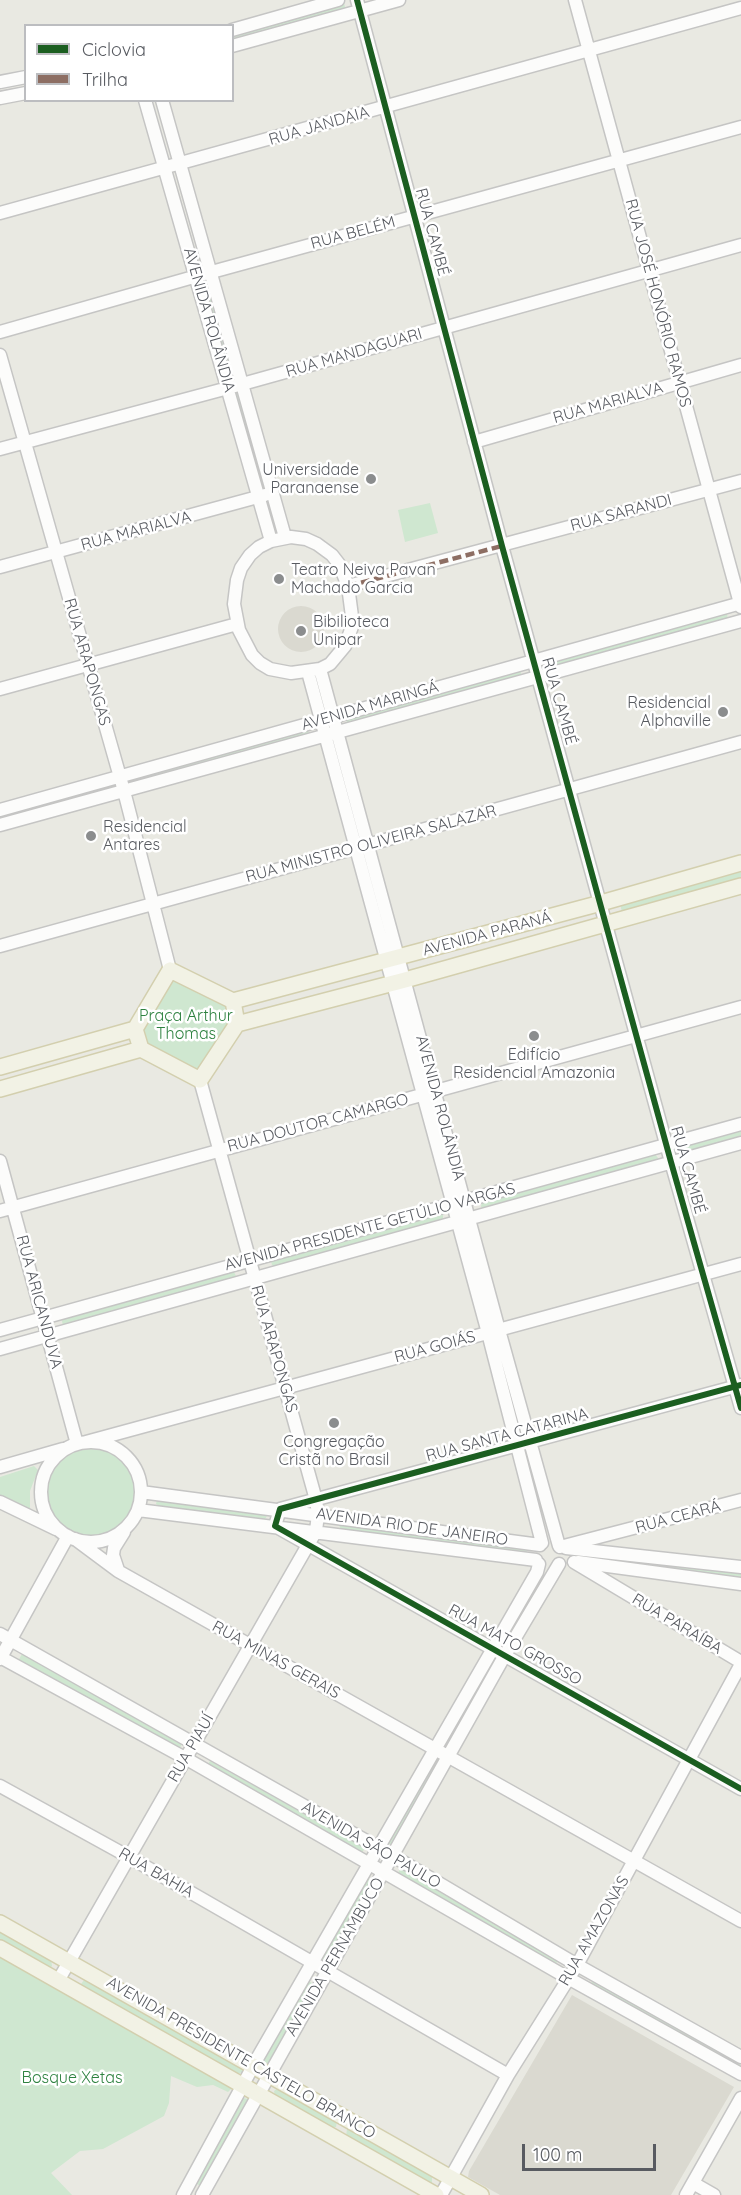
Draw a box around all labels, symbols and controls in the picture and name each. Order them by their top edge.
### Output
legend [24,24,234,102]
text: Ciclovia [82,38,146,61]
text: Trilha [82,68,128,91]
street label: RUA JANDAIA [267,102,371,150]
street label: RUA CAMBÉ [411,186,453,278]
street label: RUA JOSÉ HONÓRIO RAMOS [621,197,695,409]
street label: RUA BELÉM [309,212,397,254]
street label: AVENIDA ROLÂNDIA [179,245,239,395]
street label: RUA MANDAGUARI [284,324,424,382]
street label: RUA MARIALVA [551,378,665,428]
place label: Universidade Paranaense [262,460,359,498]
marker: Universidade Paranaense [364,472,378,486]
street label: RUA SARANDI [568,490,674,536]
street label: RUA MARIALVA [79,507,193,555]
place label: Teatro Neiva Pavan Machado Garcia [291,560,436,598]
marker: Teatro Neiva Pavan Machado Garcia [272,572,286,586]
street label: RUA ARAPONGAS [60,596,114,728]
place label: Bibilioteca Unipar [313,612,389,650]
marker: Bibilioteca Unipar [294,624,308,638]
street label: RUA CAMBÉ [537,655,581,747]
street label: AVENIDA MARINGÁ [299,677,441,735]
place label: Residencial Alphaville [627,693,711,731]
marker: Residencial Alphaville [716,705,730,719]
street label: RUA MINISTRO OLIVEIRA SALAZAR [244,801,498,887]
place label: Residencial Antares [103,817,187,855]
marker: Residencial Antares [84,829,98,843]
street label: AVENIDA PARANÁ [420,908,554,960]
park label: Praça Arthur Thomas [139,1006,233,1044]
marker: Edifício Residencial Amazonia [527,1029,541,1043]
street label: AVENIDA ROLÂNDIA [411,1033,469,1183]
place label: Edifício Residencial Amazonia [453,1045,615,1083]
street label: RUA DOUTOR CAMARGO [225,1090,411,1156]
street label: RUA CAMBÉ [666,1124,710,1216]
street label: AVENIDA PRESIDENTE GETÚLIO VARGAS [223,1179,517,1275]
street label: RUA ARICANDUVA [12,1233,66,1371]
street label: RUA ARAPONGAS [247,1283,301,1415]
street label: RUA GOIÁS [392,1327,478,1367]
street label: RUA SANTA CATARINA [424,1404,590,1466]
marker: Congregação Cristã no Brasil [327,1416,341,1430]
place label: Congregação Cristã no Brasil [279,1432,389,1470]
street label: RUA CEARÁ [633,1496,723,1538]
street label: AVENIDA RIO DE JANEIRO [315,1504,509,1550]
street label: RUA PARAÍBA [628,1590,726,1658]
street label: RUA MATO GROSSO [445,1600,585,1690]
street label: RUA MINAS GERAIS [209,1617,343,1703]
street label: RUA PIAUÍ [164,1710,218,1786]
street label: AVENIDA SÃO PAULO [298,1797,444,1893]
street label: RUA BAHIA [115,1844,197,1902]
street label: RUA AMAZONAS [555,1872,633,1990]
street label: AVENIDA PERNAMBUCO [282,1874,388,2040]
street label: AVENIDA PRESIDENTE CASTELO BRANCO [103,1973,379,2143]
park label: Bosque Xetas [22,2068,122,2088]
scale bar [525,2132,658,2170]
text: 100 m [533,2143,582,2166]

